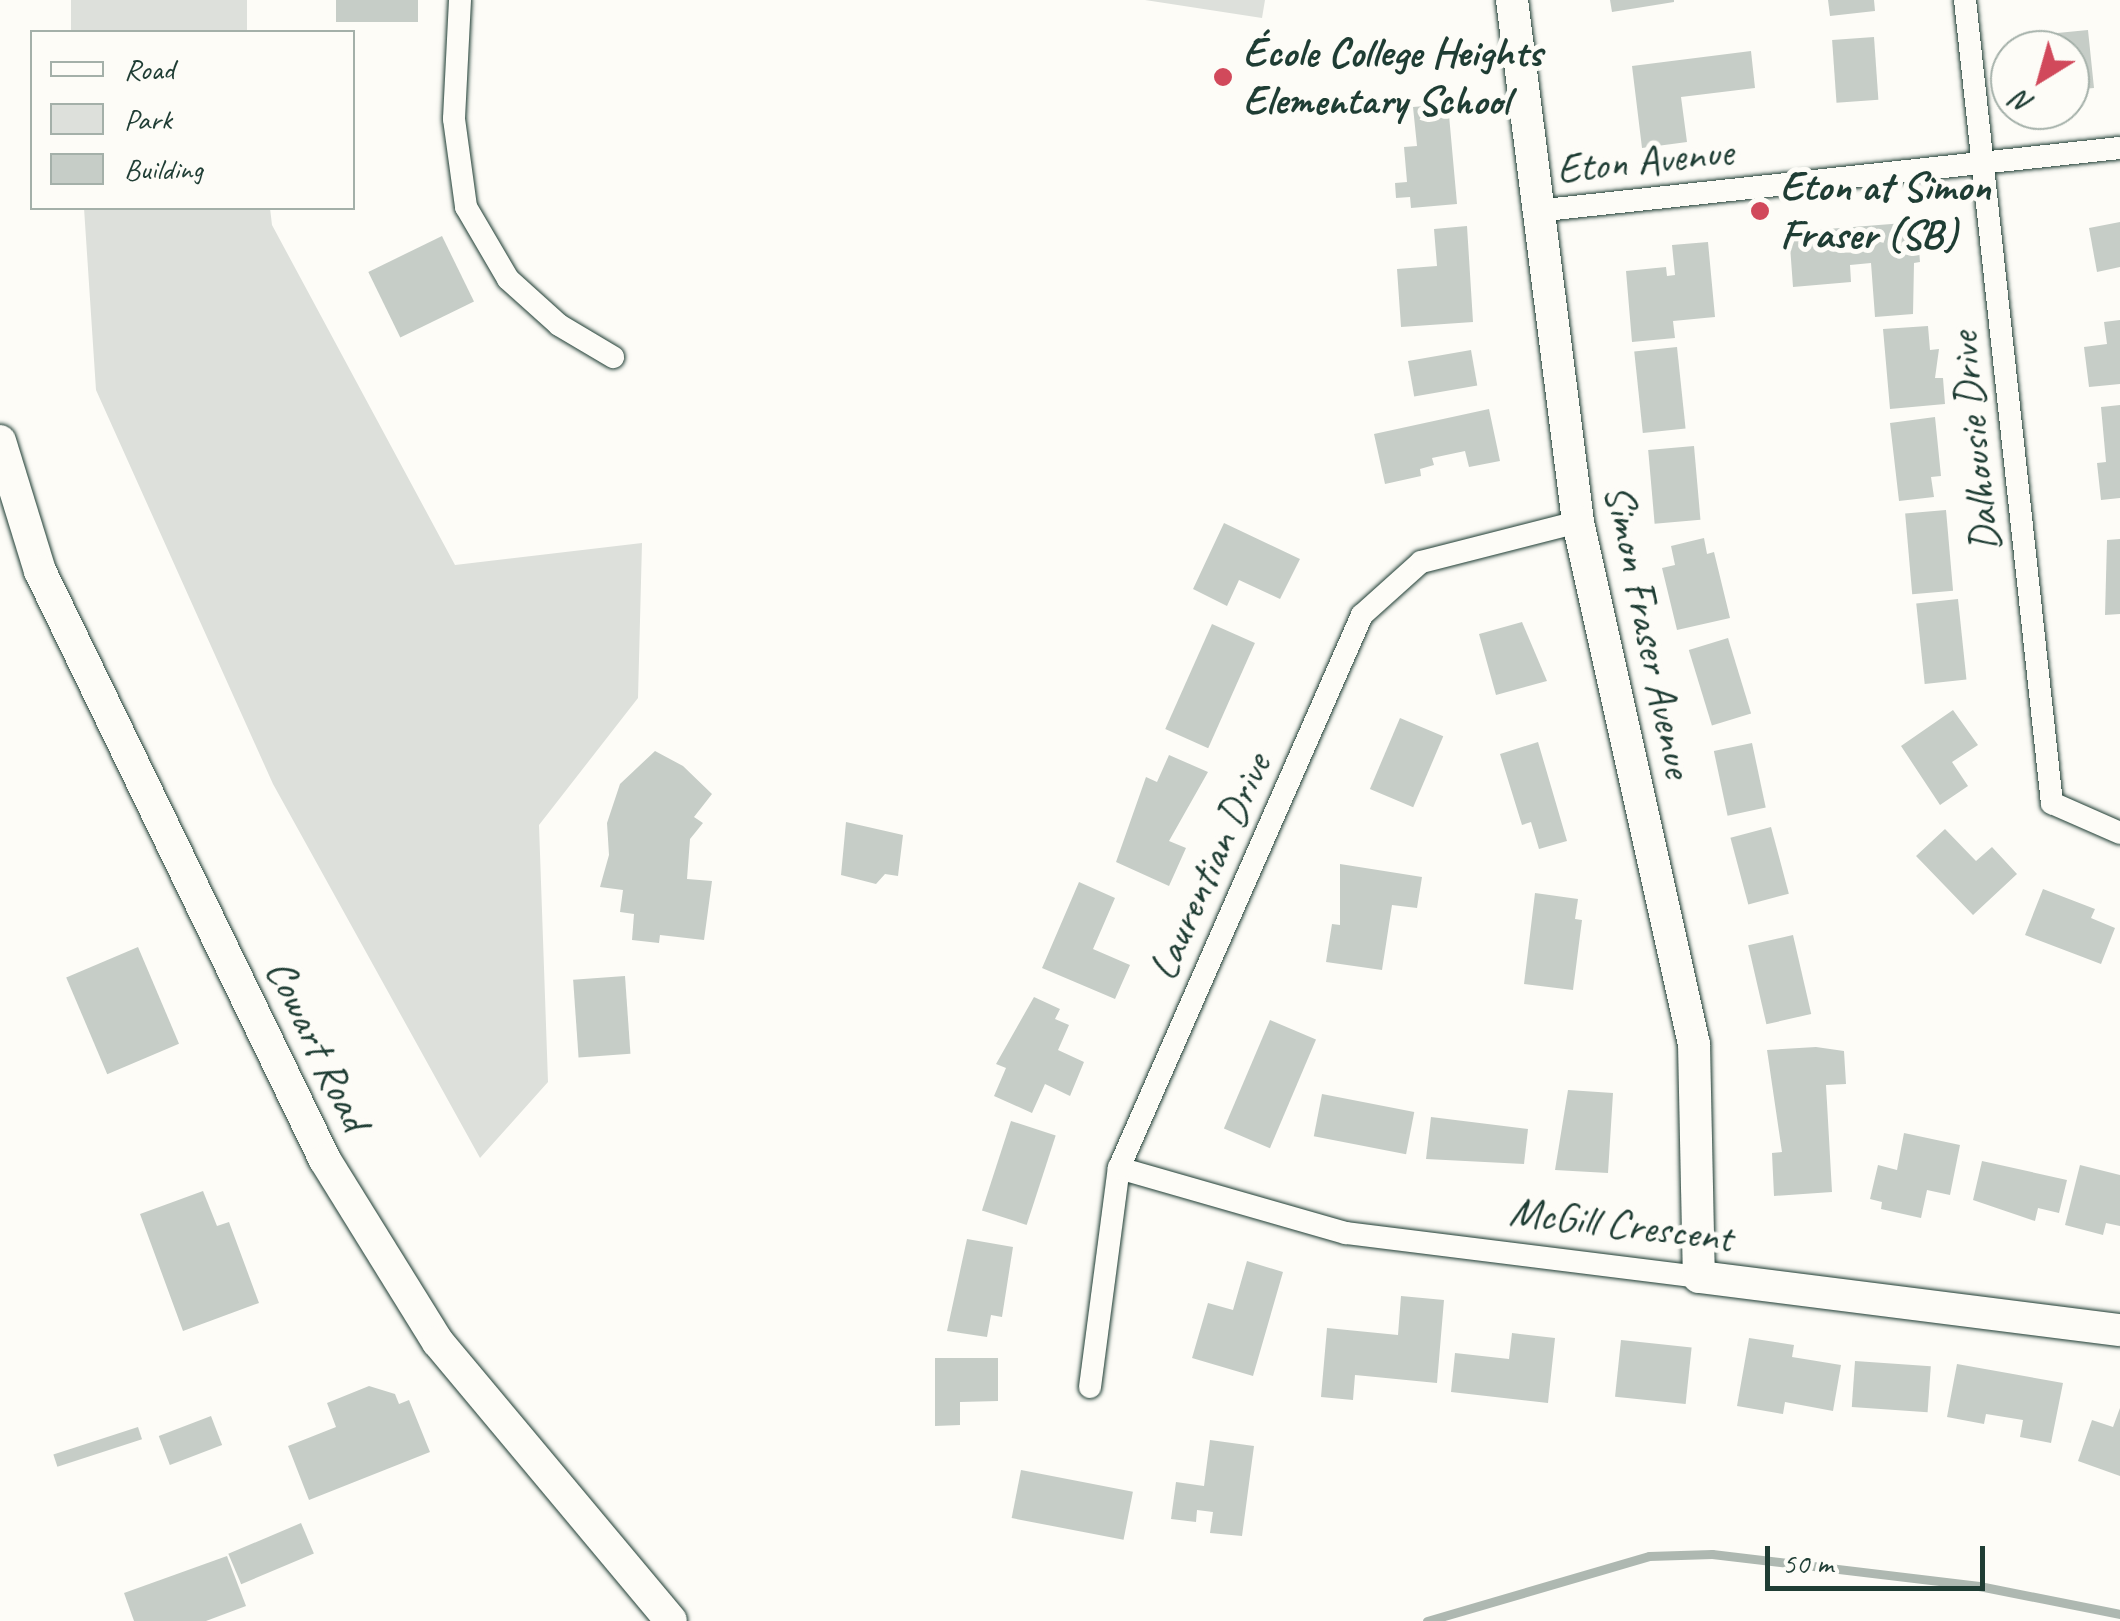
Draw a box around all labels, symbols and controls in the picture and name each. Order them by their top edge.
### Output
place label: École College Heights Elementary School [1243,28,1542,126]
legend [30,30,355,210]
north arrow [1990,30,2090,130]
text: Road [124,50,174,88]
marker: École College Heights Elementary School [1212,66,1234,88]
text: N [2005,84,2040,122]
text: Park [124,100,172,138]
street label: Eton Avenue [1555,127,1735,195]
text: Building [124,150,203,188]
place label: Eton at Simon Fraser (SB) [1780,162,1992,260]
marker: Eton at Simon Fraser (SB) [1749,200,1771,222]
street label: Dalhousie Drive [1938,330,2012,554]
street label: Simon Fraser Avenue [1592,480,1704,782]
street label: Laurentian Drive [1138,746,1282,988]
street label: Cowart Road [254,952,380,1138]
street label: McGill Crescent [1507,1186,1735,1264]
scale bar [1770,1526,1990,1588]
text: 50 m [1782,1544,1833,1582]

